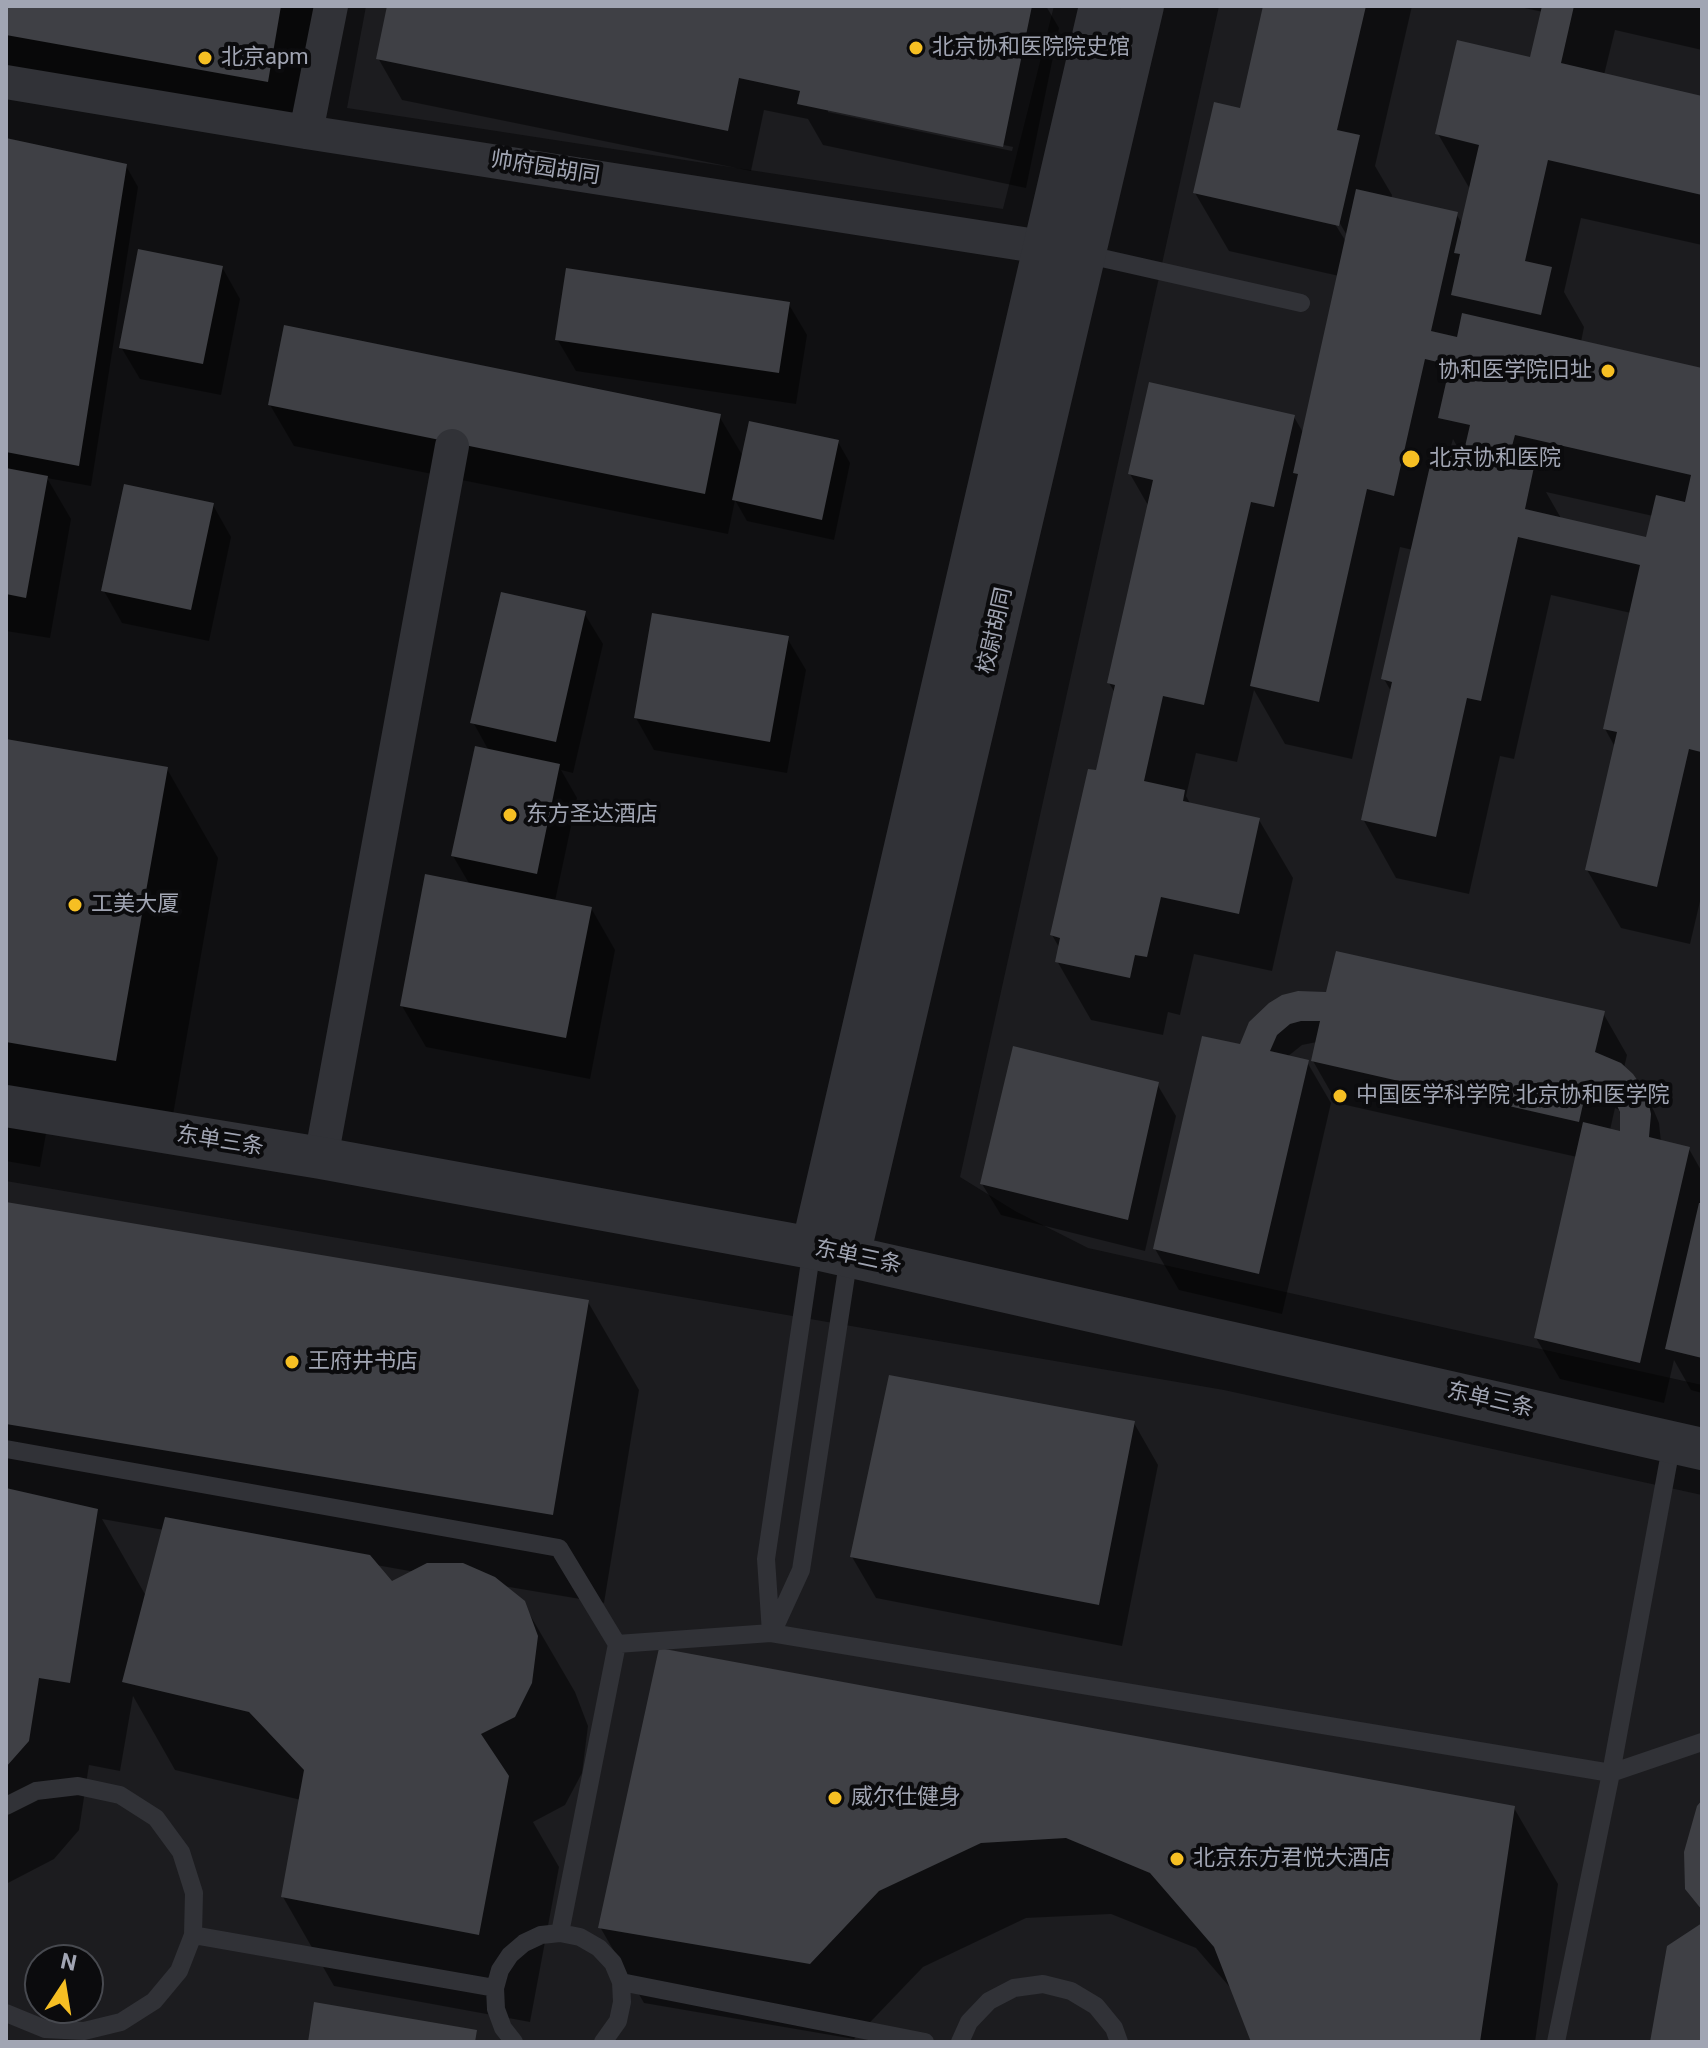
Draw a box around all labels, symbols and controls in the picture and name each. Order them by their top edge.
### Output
place label: 北京协和医院院史馆 [932,35,1130,61]
marker: 北京协和医院院史馆 [907,39,925,57]
place label: 北京apm [221,45,309,71]
marker: 北京apm [196,49,214,67]
street label: 帅府园胡同 [489,147,601,191]
place label: 协和医学院旧址 [1438,358,1592,384]
marker: 协和医学院旧址 [1599,362,1617,380]
place label: 北京协和医院 [1429,446,1561,472]
marker: 北京协和医院 [1400,448,1422,470]
street label: 校尉胡同 [973,585,1019,677]
place label: 东方圣达酒店 [526,802,658,828]
marker: 东方圣达酒店 [501,806,519,824]
place label: 工美大厦 [91,892,179,918]
marker: 工美大厦 [66,896,84,914]
place label: 中国医学科学院 北京协和医学院 [1356,1083,1669,1109]
marker: 中国医学科学院 北京协和医学院 [1331,1087,1349,1105]
street label: 东单三条 [174,1122,266,1162]
street label: 东单三条 [812,1236,904,1280]
place label: 王府井书店 [308,1349,418,1375]
marker: 王府井书店 [283,1353,301,1371]
street label: 东单三条 [1444,1378,1536,1424]
place label: 威尔仕健身 [851,1785,961,1811]
marker: 威尔仕健身 [826,1789,844,1807]
place label: 北京东方君悦大酒店 [1193,1846,1391,1872]
marker: 北京东方君悦大酒店 [1168,1850,1186,1868]
north arrow [24,1944,104,2024]
text: N [58,1948,79,1976]

